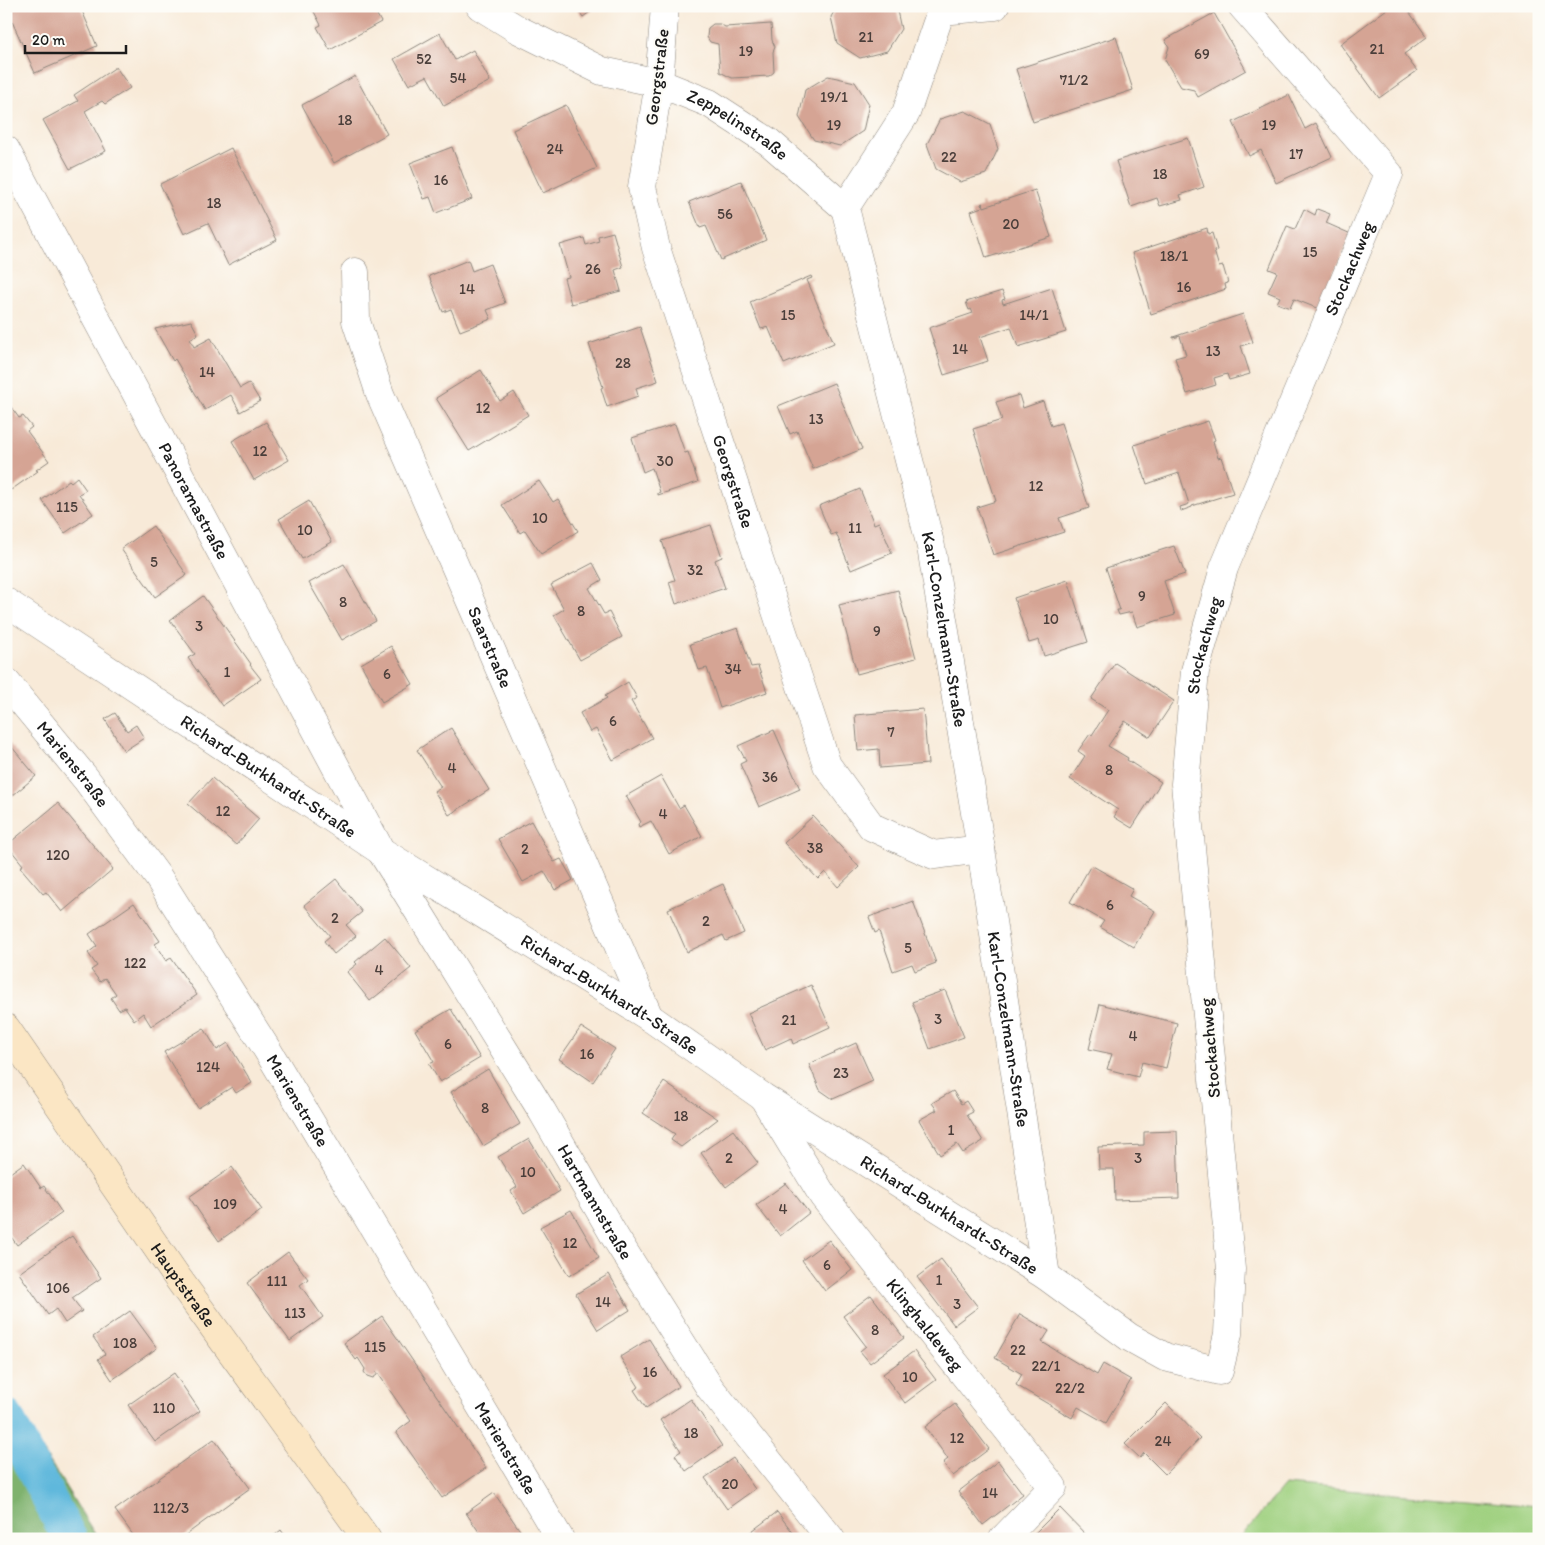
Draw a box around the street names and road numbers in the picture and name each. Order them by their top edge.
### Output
street label: Georgstraße [640,27,674,127]
street label: Zeppelinstraße [684,84,793,165]
street label: Stockachweg [1320,217,1379,319]
street label: Georgstraße [707,432,759,531]
street label: Panoramastraße [153,439,234,563]
street label: Karl-Conzelmann-Straße [916,529,972,729]
street label: Stockachweg [1182,593,1227,695]
street label: Saarstraße [463,603,517,691]
street label: Richard-Burkhardt-Straße [176,710,361,843]
street label: Marienstraße [32,717,114,812]
street label: Richard-Burkhardt-Straße [517,929,703,1059]
street label: Karl-Conzelmann-Straße [983,930,1034,1129]
street label: Stockachweg [1195,996,1225,1099]
street label: Marienstraße [261,1050,334,1151]
street label: Hartmannstraße [553,1140,637,1264]
street label: Richard-Burkhardt-Straße [856,1150,1042,1279]
street label: Hauptstraße [146,1238,221,1331]
street label: Klinghaldeweg [881,1274,969,1376]
street label: Marienstraße [469,1398,542,1499]

